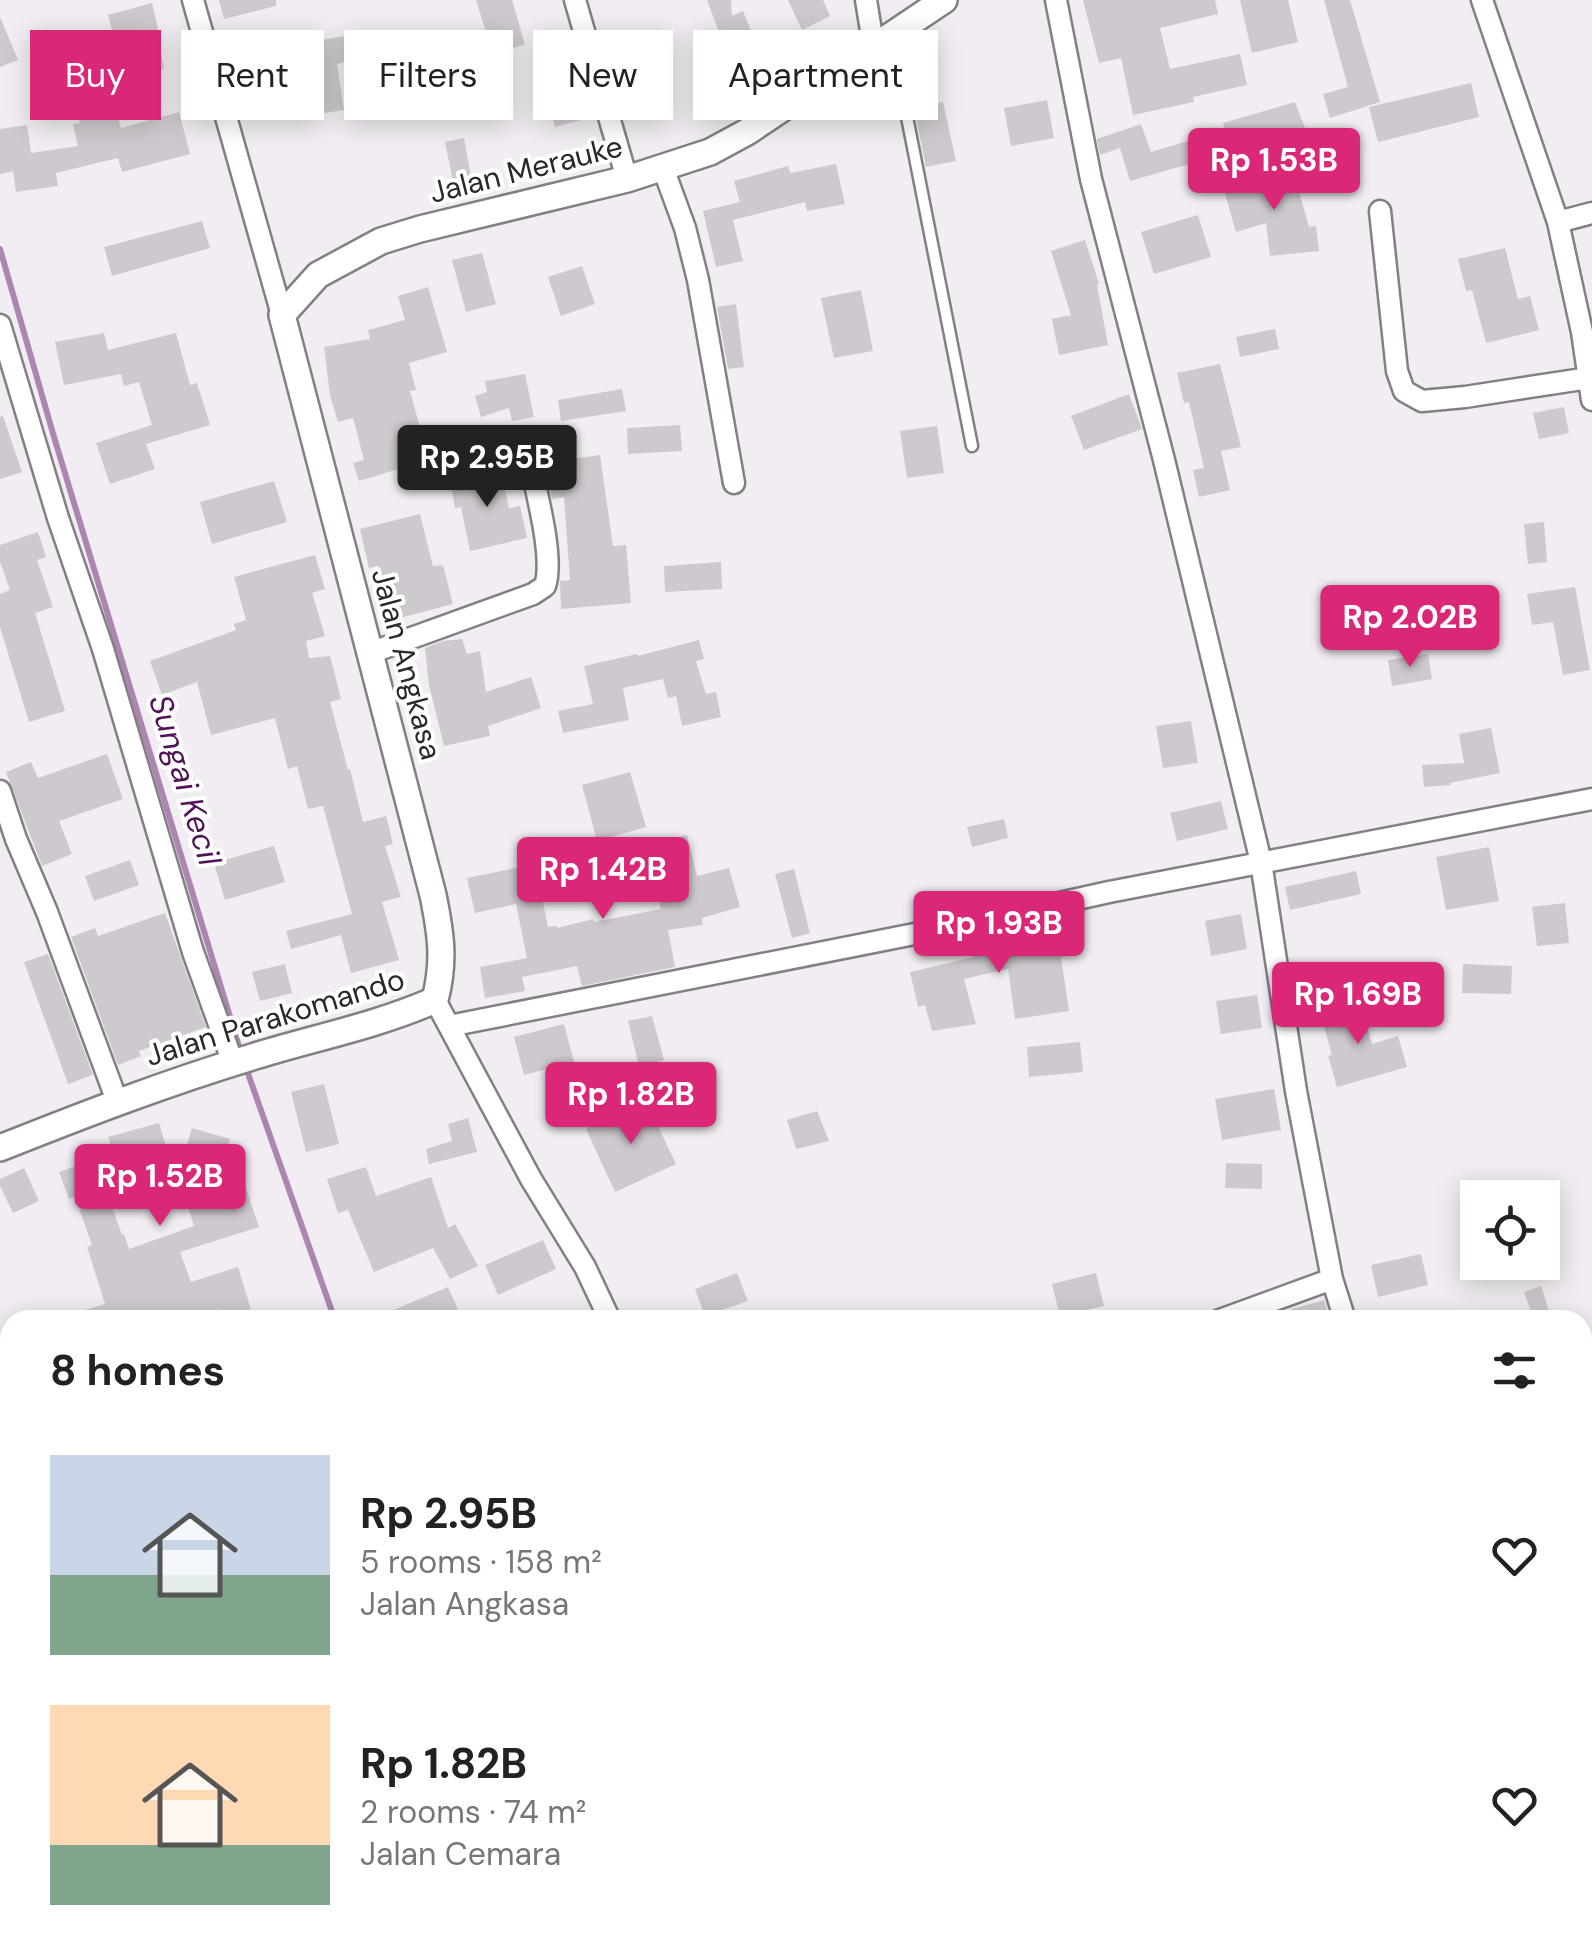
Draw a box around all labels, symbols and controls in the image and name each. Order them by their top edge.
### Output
chip: Buy [30,30,161,120]
chip: Rent [181,30,324,120]
chip: Filters [344,30,513,120]
chip: New [533,30,673,120]
chip: Apartment [693,30,938,120]
street label: Jalan Merauke [425,126,627,212]
pin: Rp 1.53B [1171,128,1377,213]
text: Rp 1.53B [1210,139,1338,181]
pin: Rp 2.95B [384,425,590,510]
text: Rp 2.95B [420,436,554,478]
street label: Jalan Angkasa [363,564,451,764]
pin: Rp 2.02B [1307,585,1513,670]
text: Rp 2.02B [1342,596,1478,638]
water label: Sungai Kecil [139,689,231,871]
pin: Rp 1.42B [500,837,706,922]
text: Rp 1.42B [539,848,667,890]
pin: Rp 1.93B [896,891,1102,976]
text: Rp 1.93B [935,902,1063,944]
street label: Jalan Parakomando [141,959,409,1075]
pin: Rp 1.69B [1255,962,1461,1047]
text: Rp 1.69B [1294,973,1422,1015]
pin: Rp 1.82B [528,1062,734,1147]
text: Rp 1.82B [567,1073,695,1115]
pin: Rp 1.52B [57,1144,263,1229]
text: Rp 1.52B [97,1155,223,1197]
map controls [1460,1180,1560,1280]
button: locate [1460,1180,1560,1280]
text: 8 homes [50,1343,225,1398]
icon: filters [1487,1343,1542,1398]
text: Rp 2.95B [360,1486,537,1541]
icon: home [130,1495,250,1615]
icon: heart [1487,1528,1542,1583]
text: 5 rooms · 158 m² [360,1541,602,1583]
text: Jalan Angkasa [360,1583,569,1625]
text: Rp 1.82B [360,1736,527,1791]
icon: home [130,1745,250,1865]
icon: heart [1487,1778,1542,1833]
text: 2 rooms · 74 m² [360,1791,586,1833]
text: Jalan Cemara [360,1833,561,1875]

